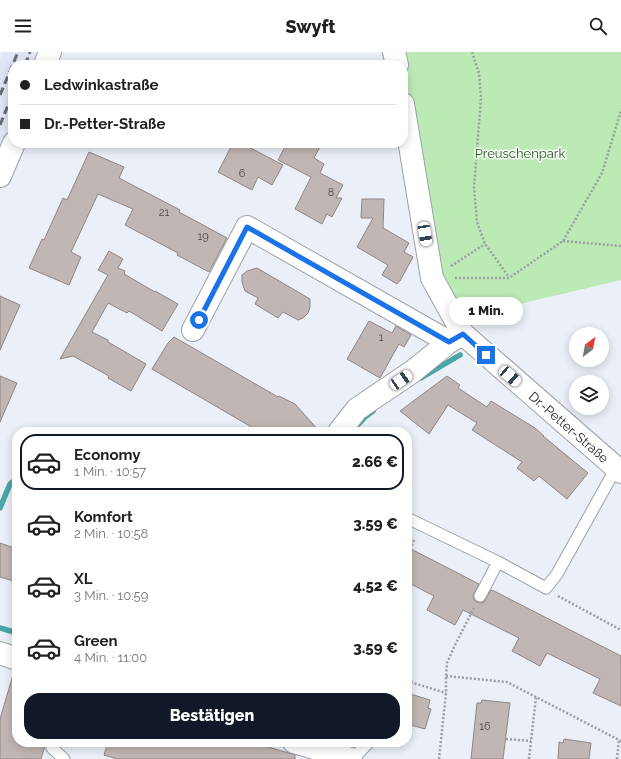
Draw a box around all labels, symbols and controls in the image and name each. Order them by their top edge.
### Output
icon: menu [12,15,34,37]
icon: search [587,15,609,37]
text: Swyft [285,16,336,37]
text: Ledwinkastraße [44,76,159,94]
text: Dr.-Petter-Straße [44,115,165,133]
park label: Preuschenpark [475,146,565,161]
house number: 6 [239,167,246,180]
house number: 8 [328,186,334,199]
house number: 21 [159,206,170,219]
car [417,221,433,247]
house number: 19 [197,230,209,243]
callout: 1 Min. [449,297,523,325]
text: 1 Min. [468,303,504,318]
route start [190,311,208,329]
north arrow [569,327,609,367]
map controls [569,327,609,415]
house number: 1 [379,331,384,344]
route end [477,346,495,364]
car [497,364,523,388]
car [388,368,414,392]
button: layers [569,375,609,415]
street label: Dr.-Petter-Straße [526,389,612,466]
icon: car [26,444,62,480]
text: Economy [74,446,141,464]
text: 2.66 € [352,453,398,471]
text: 1 Min. · 10:57 [74,464,146,479]
icon: car [26,506,62,542]
text: Komfort [74,508,133,526]
text: 3.59 € [353,515,398,533]
text: 2 Min. · 10:58 [74,526,148,541]
icon: car [26,568,62,604]
text: XL [74,570,92,588]
text: 4.52 € [353,577,398,595]
text: 3 Min. · 10:59 [74,588,148,603]
icon: car [26,630,62,666]
text: Green [74,632,118,650]
text: 3.59 € [353,639,398,657]
text: 4 Min. · 11:00 [74,650,147,665]
button: Bestätigen [24,693,400,739]
house number: 16 [479,720,491,733]

